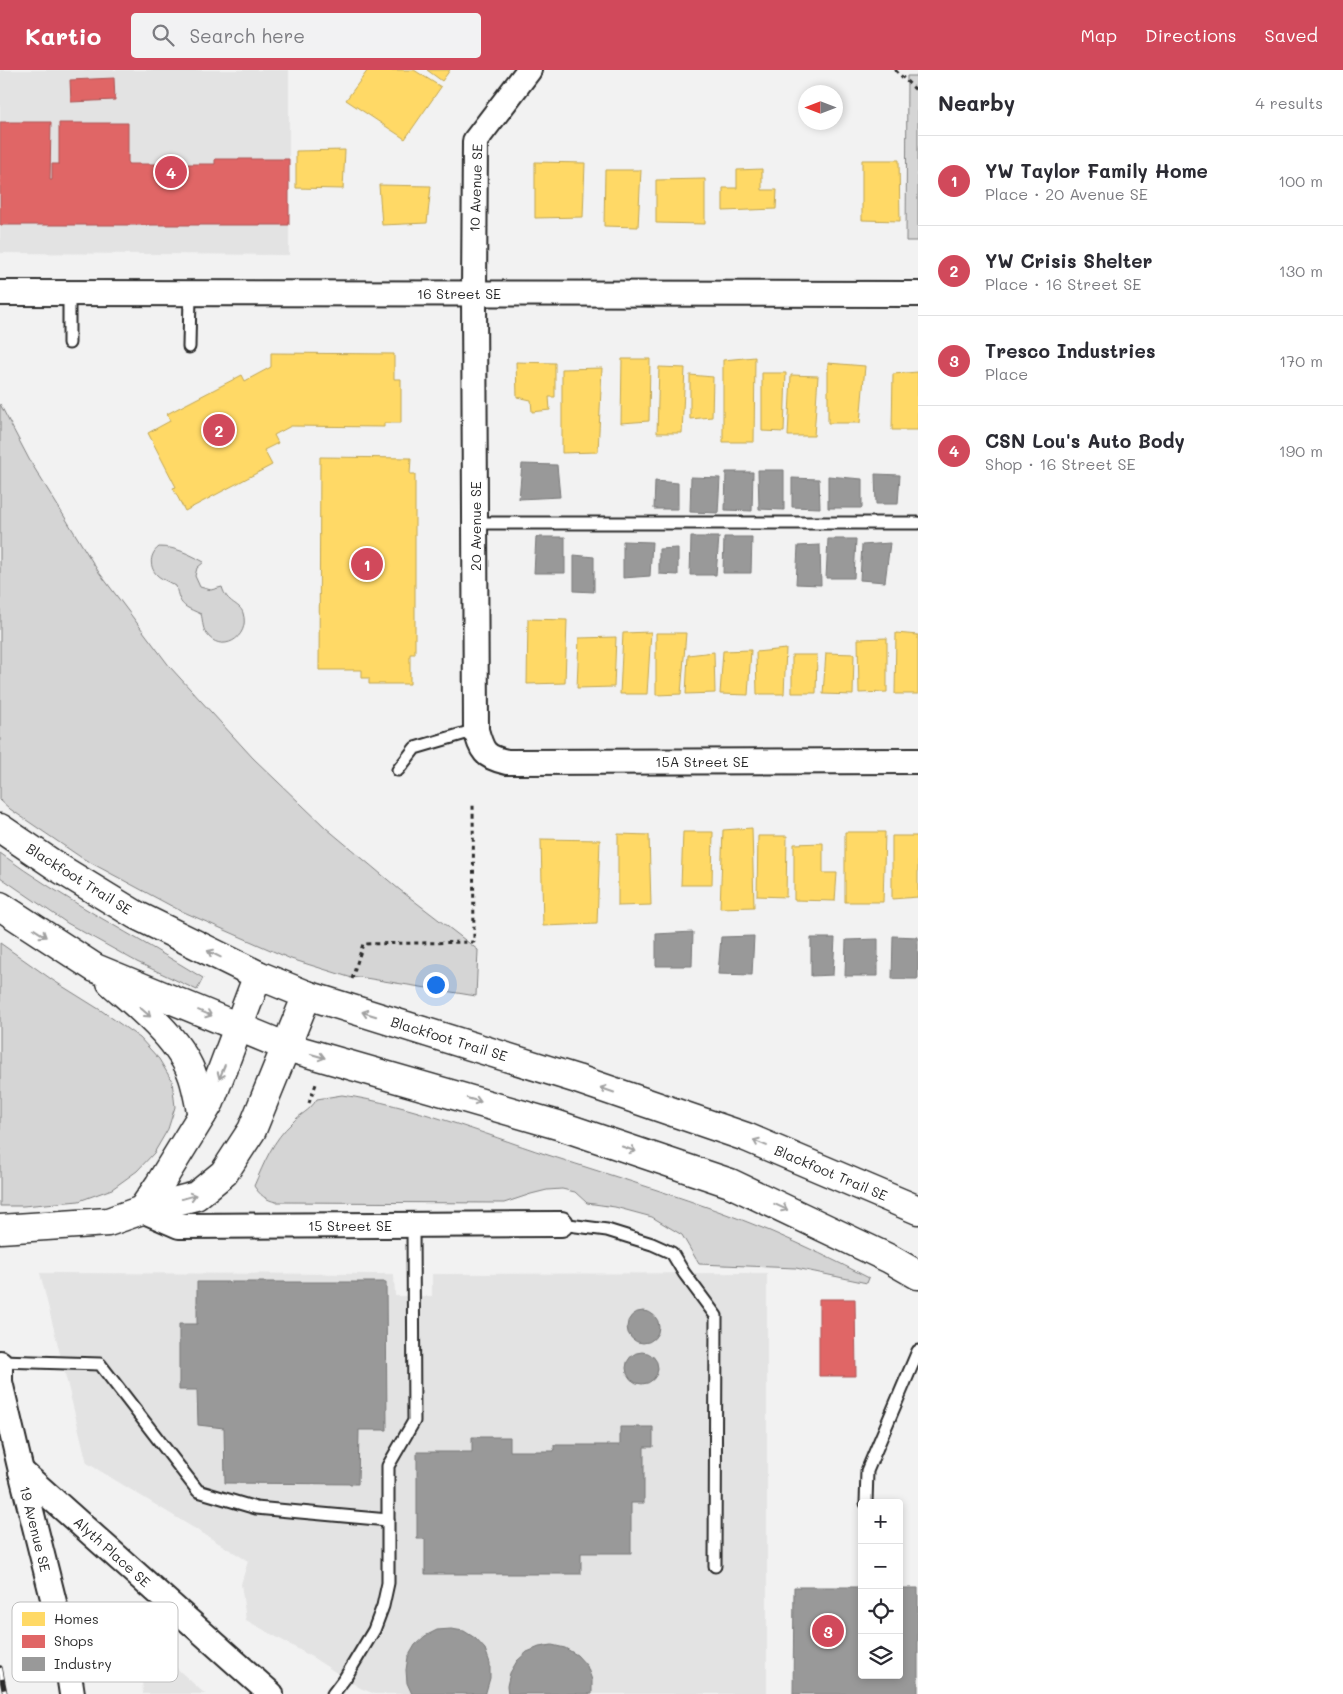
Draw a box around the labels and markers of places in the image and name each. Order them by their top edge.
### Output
pin: 4 [155,153,187,191]
pin: 2 [203,411,235,449]
pin: 1 [351,545,383,583]
pin: 3 [812,1612,844,1650]

